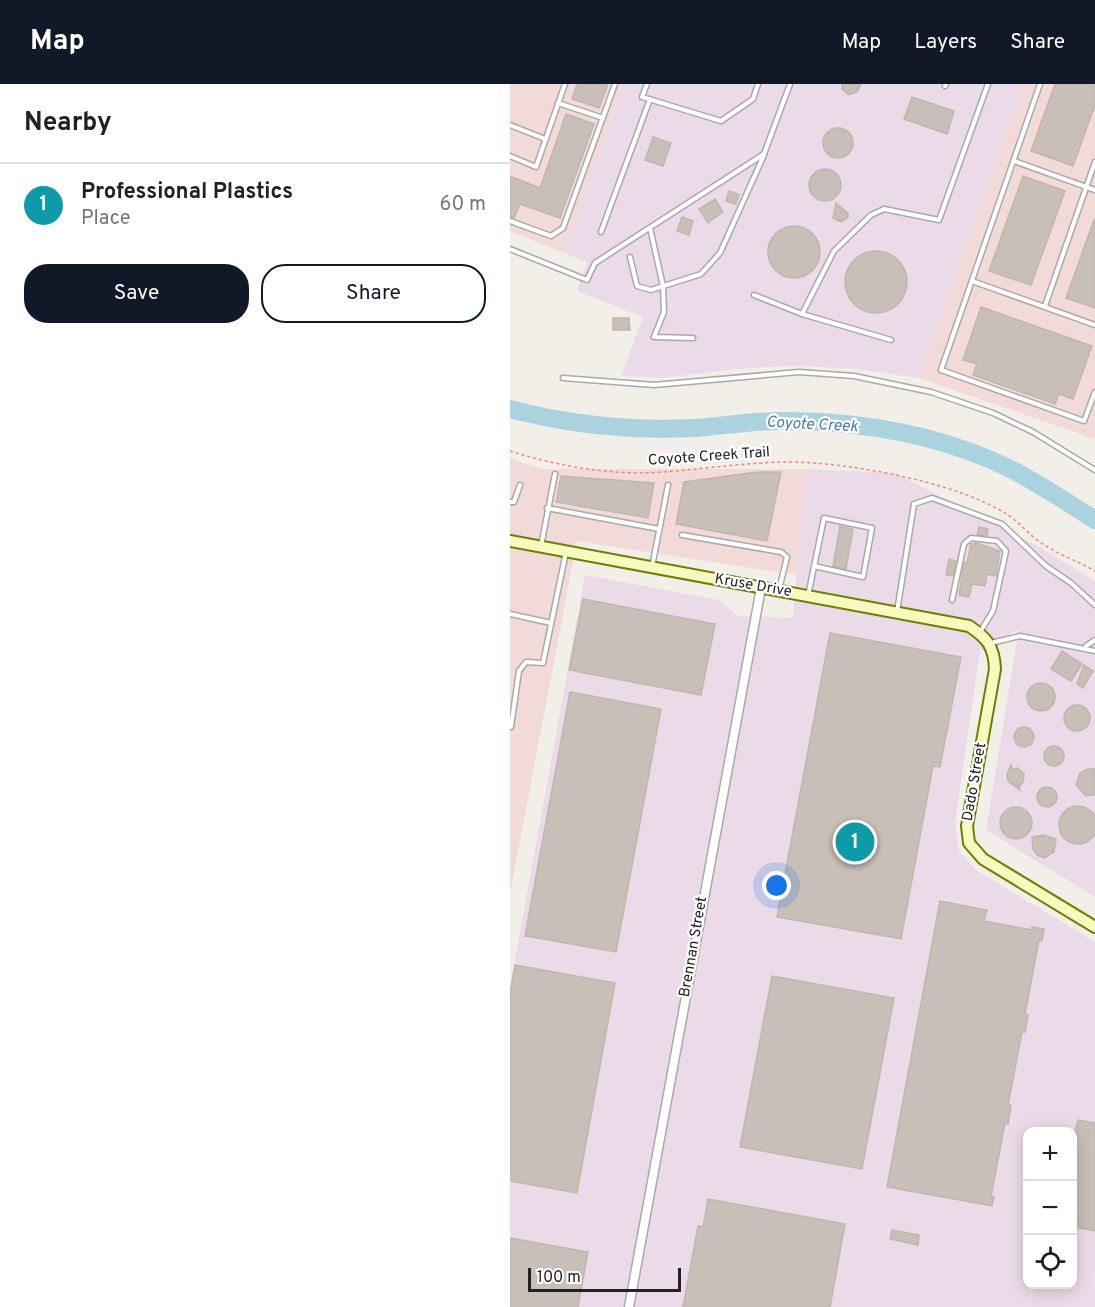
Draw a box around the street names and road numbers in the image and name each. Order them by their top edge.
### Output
street label: Coyote Creek Trail [647,443,771,471]
street label: Kruse Drive [713,570,793,602]
street label: Dado Street [959,741,991,823]
street label: Brennan Street [676,895,712,999]

